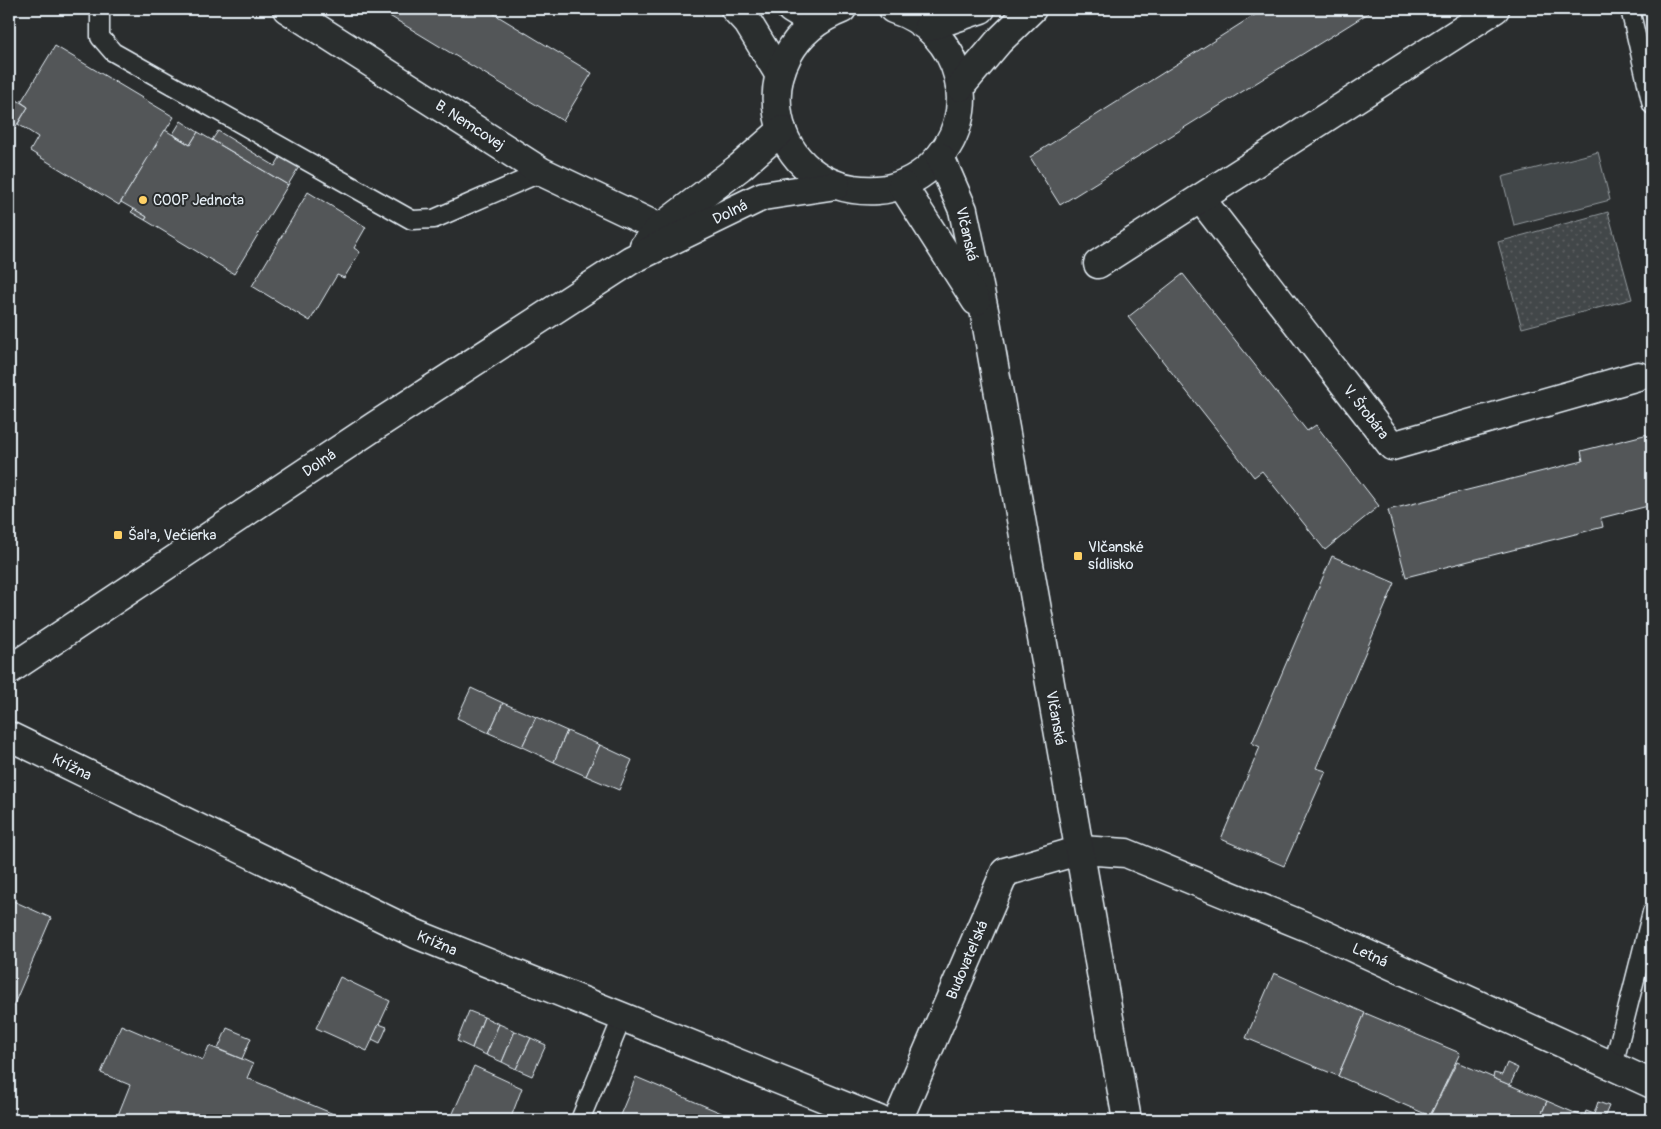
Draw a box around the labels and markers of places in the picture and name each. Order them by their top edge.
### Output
place label: COOP Jednota [153,191,244,210]
marker: COOP Jednota [137,194,149,206]
place label: Šaľa, Večierka [128,526,216,545]
marker: Šaľa, Večierka [112,529,124,541]
place label: Vlčanské sídlisko [1088,538,1144,574]
marker: Vlčanské sídlisko [1072,550,1084,562]

